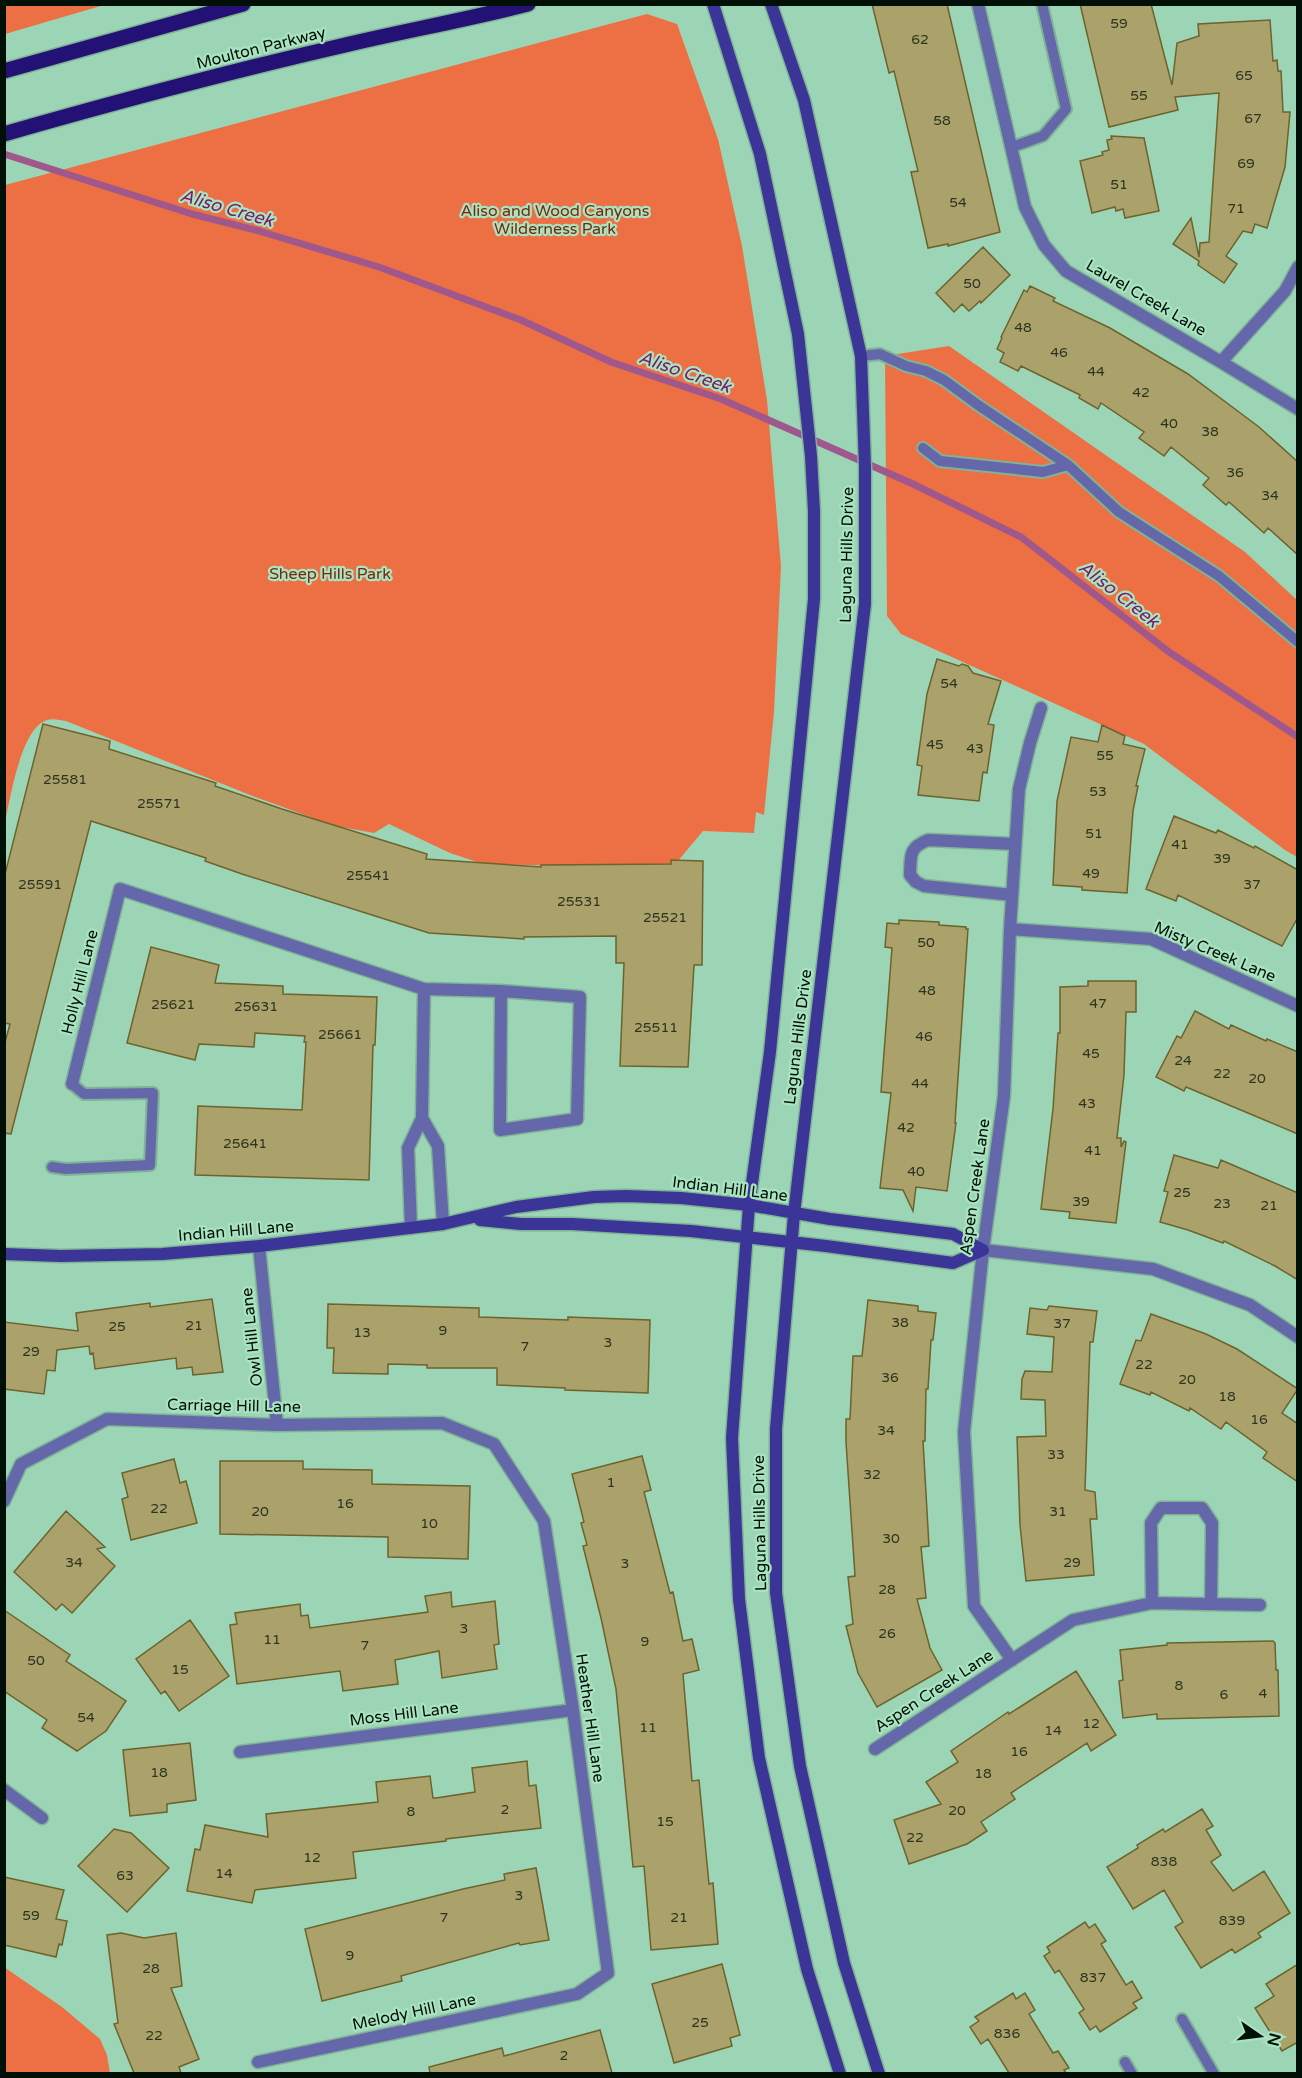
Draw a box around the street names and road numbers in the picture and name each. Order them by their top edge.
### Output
street label: Moulton Parkway [194,22,328,74]
street label: Laurel Creek Lane [1082,255,1210,341]
street label: Laguna Hills Drive [836,487,858,623]
street label: Misty Creek Lane [1151,917,1279,987]
street label: Holly Hill Lane [57,927,103,1037]
street label: Laguna Hills Drive [780,968,816,1106]
street label: Aspen Creek Lane [956,1117,994,1257]
street label: Indian Hill Lane [671,1172,789,1206]
street label: Indian Hill Lane [177,1216,295,1246]
street label: Owl Hill Lane [237,1287,267,1387]
street label: Carriage Hill Lane [167,1395,301,1417]
street label: Laguna Hills Drive [749,1455,771,1591]
street label: Aspen Creek Lane [871,1645,997,1737]
street label: Heather Hill Lane [571,1652,609,1784]
street label: Moss Hill Lane [348,1697,460,1731]
street label: Melody Hill Lane [350,1989,478,2035]

